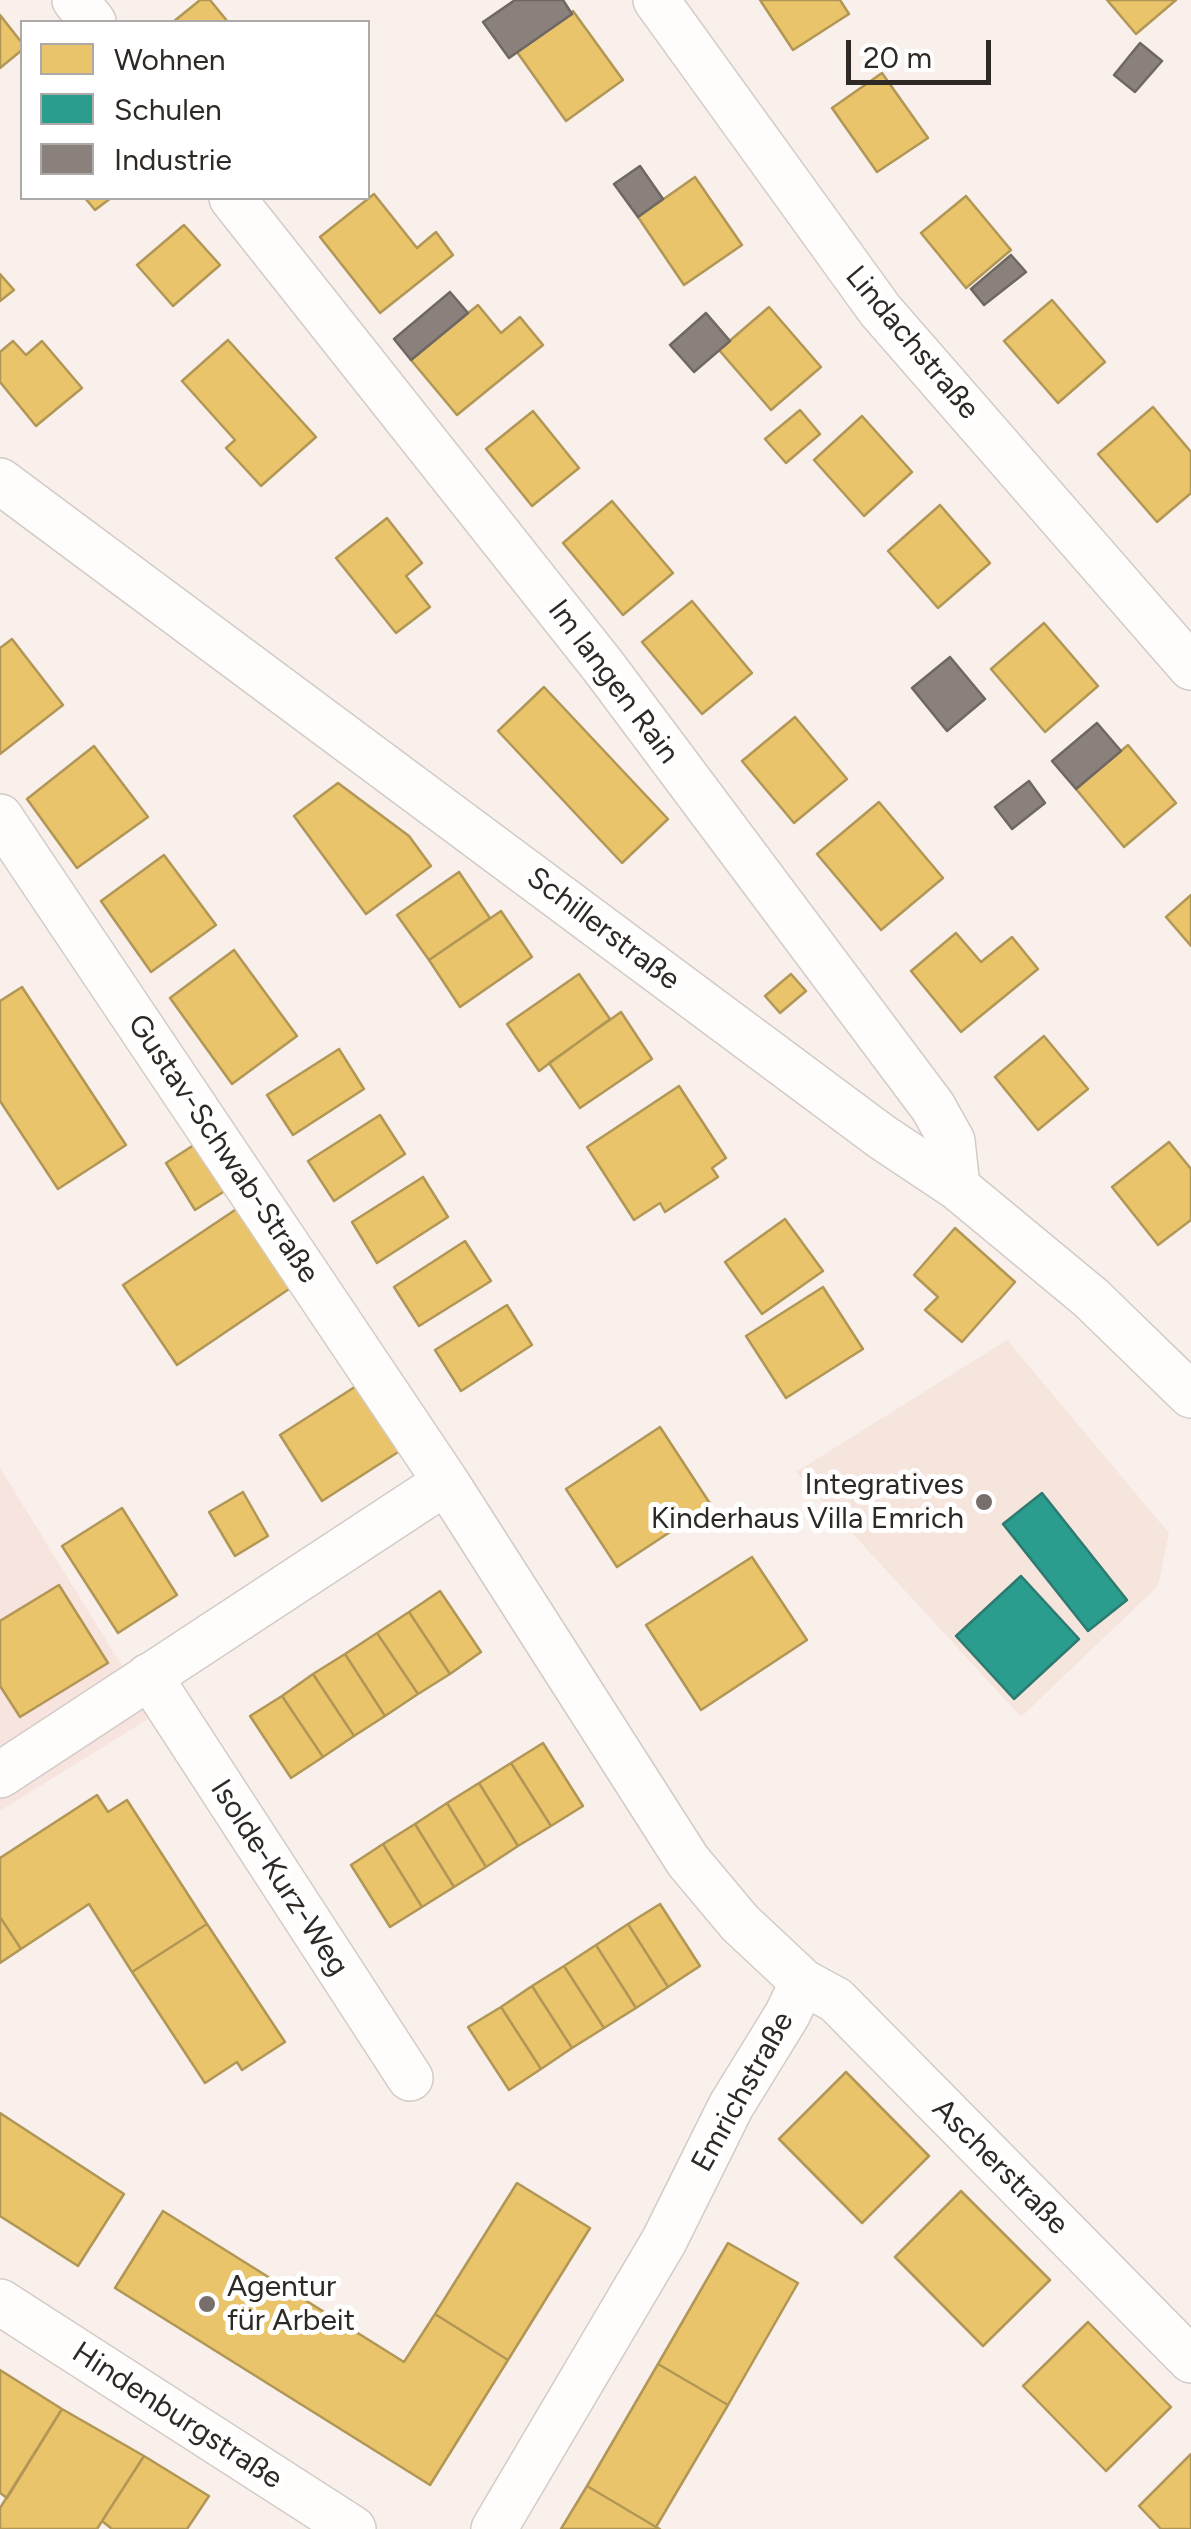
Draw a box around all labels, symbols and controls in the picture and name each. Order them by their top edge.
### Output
legend [20,20,370,200]
scale bar [851,20,996,82]
text: 20 m [863,39,932,76]
text: Wohnen [114,41,226,78]
text: Schulen [114,91,222,128]
text: Industrie [114,141,232,178]
street label: Lindachstraße [837,259,987,427]
street label: Im langen Rain [540,593,686,771]
street label: Schillerstraße [519,860,687,998]
street label: Gustav-Schwab-Straße [120,1008,326,1290]
place label: Integratives Kinderhaus Villa Emrich [651,1467,964,1538]
marker: Integratives Kinderhaus Villa Emrich [973,1491,995,1513]
street label: Isolde-Kurz-Weg [202,1773,356,1983]
street label: Emrichstraße [684,2006,802,2178]
street label: Ascherstraße [924,2091,1076,2243]
place label: Agentur für Arbeit [227,2269,355,2340]
marker: Agentur für Arbeit [196,2293,218,2315]
street label: Hindenburgstraße [65,2335,289,2497]

